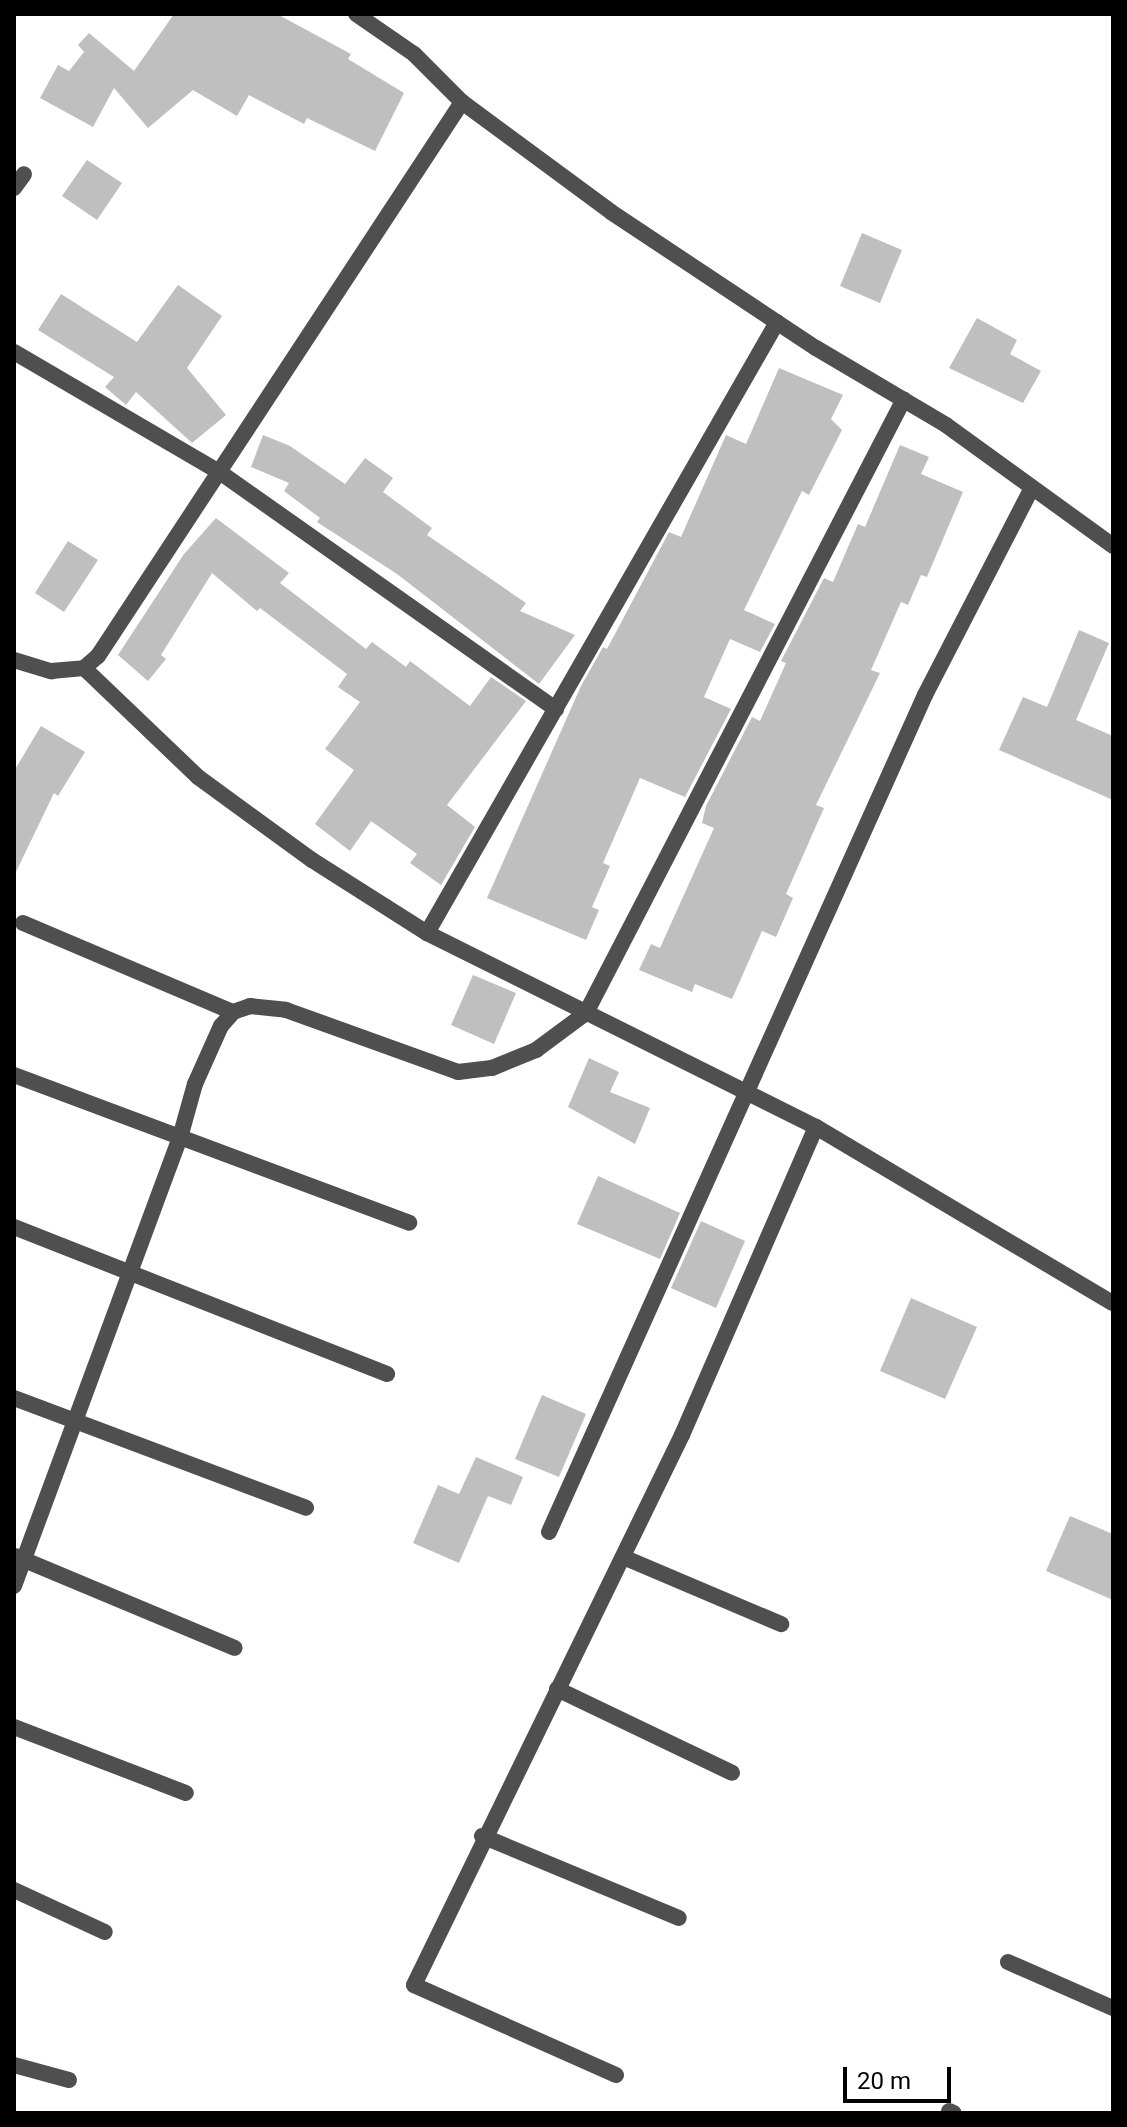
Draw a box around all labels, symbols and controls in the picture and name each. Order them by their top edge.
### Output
scale bar [847,2051,955,2101]
text: 20 m [857,2067,911,2095]

